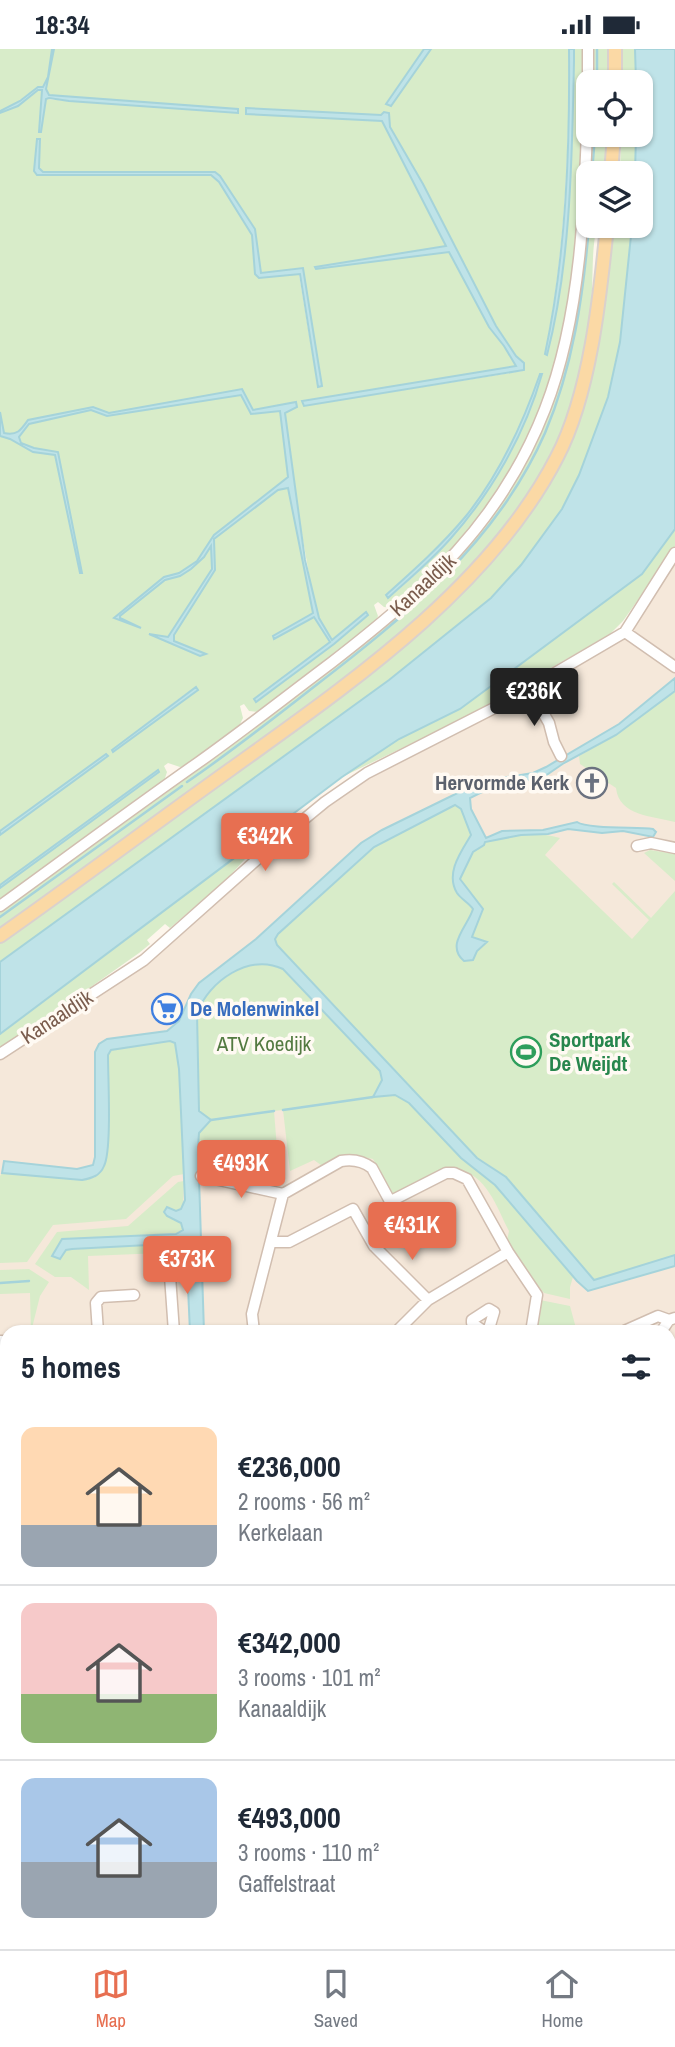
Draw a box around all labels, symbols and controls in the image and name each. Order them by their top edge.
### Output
text: 18:34 [35,7,90,42]
map controls [576,70,653,238]
button: locate [576,70,653,147]
button: layers [576,161,653,238]
street label: Kanaaldijk [383,546,462,623]
pin: €236K [485,669,583,728]
text: €236K [506,675,562,706]
church icon: Hervormde Kerk [575,766,609,800]
place label: Hervormde Kerk [435,768,569,797]
pin: €342K [216,813,314,873]
text: €342K [237,820,293,851]
street label: Kanaaldijk [15,982,99,1051]
supermarket icon: De Molenwinkel [150,992,184,1026]
place label: De Molenwinkel [190,994,319,1023]
place label: Sportpark De Weijdt [549,1025,631,1078]
park label: ATV Koedijk [216,1029,312,1058]
sports icon: Sportpark De Weijdt [509,1035,543,1069]
pin: €493K [192,1141,290,1200]
text: €493K [213,1147,269,1178]
pin: €431K [363,1203,461,1262]
text: €431K [384,1209,440,1240]
pin: €373K [138,1237,236,1296]
text: €373K [159,1243,215,1274]
text: 5 homes [21,1347,121,1387]
icon: filters [617,1348,655,1386]
text: €236,000 [238,1446,341,1486]
icon: home [77,1455,161,1539]
text: 2 rooms · 56 m² [238,1486,370,1517]
text: Kerkelaan [238,1517,323,1548]
text: €342,000 [238,1622,341,1662]
icon: home [77,1631,161,1715]
text: 3 rooms · 101 m² [238,1662,381,1693]
text: Kanaaldijk [238,1693,326,1724]
text: €493,000 [238,1797,341,1837]
icon: home [77,1806,161,1890]
text: 3 rooms · 110 m² [238,1837,379,1868]
text: Gaffelstraat [238,1868,335,1899]
tab: Map [92,1965,130,2033]
tab: Saved [314,1965,358,2033]
tab: Home [542,1965,583,2033]

